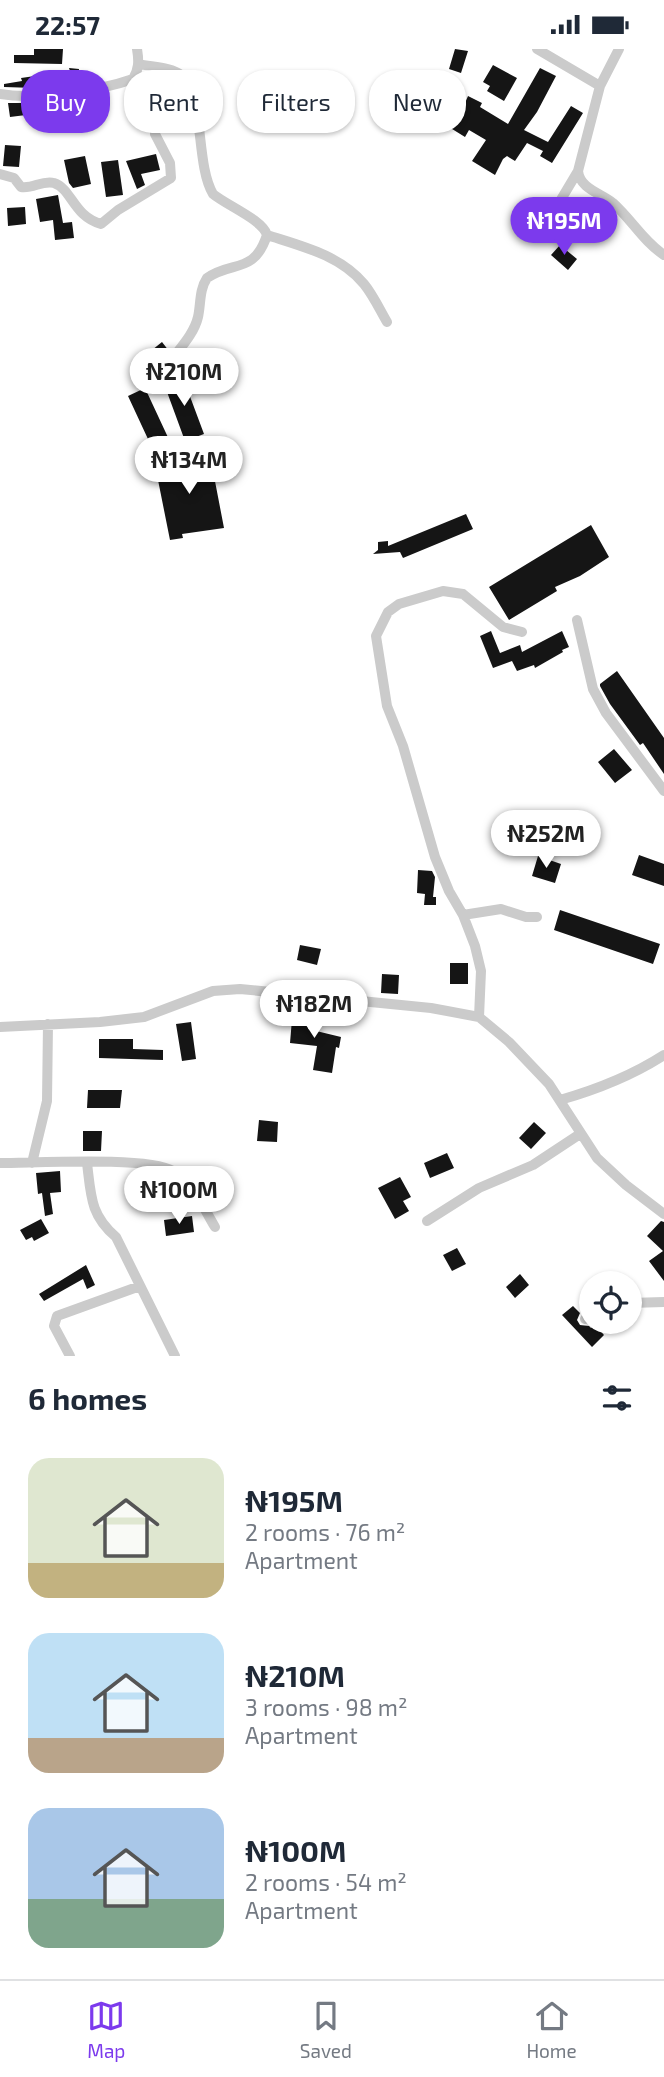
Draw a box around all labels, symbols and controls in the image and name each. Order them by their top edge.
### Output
text: 22:57 [35,9,100,40]
chip: Buy [21,70,110,133]
chip: Rent [124,70,223,133]
chip: Filters [237,70,355,133]
chip: New [369,70,466,133]
pin: ₦195M [515,197,613,257]
text: ₦195M [526,206,602,234]
pin: ₦210M [135,349,233,408]
text: ₦210M [146,357,222,385]
pin: ₦134M [140,437,238,496]
text: ₦134M [151,445,227,473]
pin: ₦252M [497,811,595,870]
text: ₦252M [507,819,585,847]
pin: ₦182M [265,981,363,1040]
text: ₦182M [276,989,352,1017]
pin: ₦100M [130,1167,228,1226]
text: ₦100M [140,1175,218,1203]
map controls [579,1271,642,1334]
button: locate [579,1271,642,1334]
icon: filters [598,1379,636,1417]
text: 6 homes [28,1380,147,1416]
text: ₦195M [245,1482,343,1518]
icon: home [84,1486,168,1570]
text: 2 rooms · 76 m² [245,1518,405,1546]
text: Apartment [245,1546,358,1574]
text: ₦210M [245,1657,345,1693]
icon: home [84,1661,168,1745]
text: 3 rooms · 98 m² [245,1693,407,1721]
text: Apartment [245,1721,358,1749]
text: ₦100M [245,1832,346,1868]
icon: home [84,1836,168,1920]
text: 2 rooms · 54 m² [245,1868,407,1896]
text: Apartment [245,1896,358,1924]
tab: Map [87,1997,125,2062]
tab: Saved [300,1997,352,2062]
tab: Home [526,1997,577,2062]

